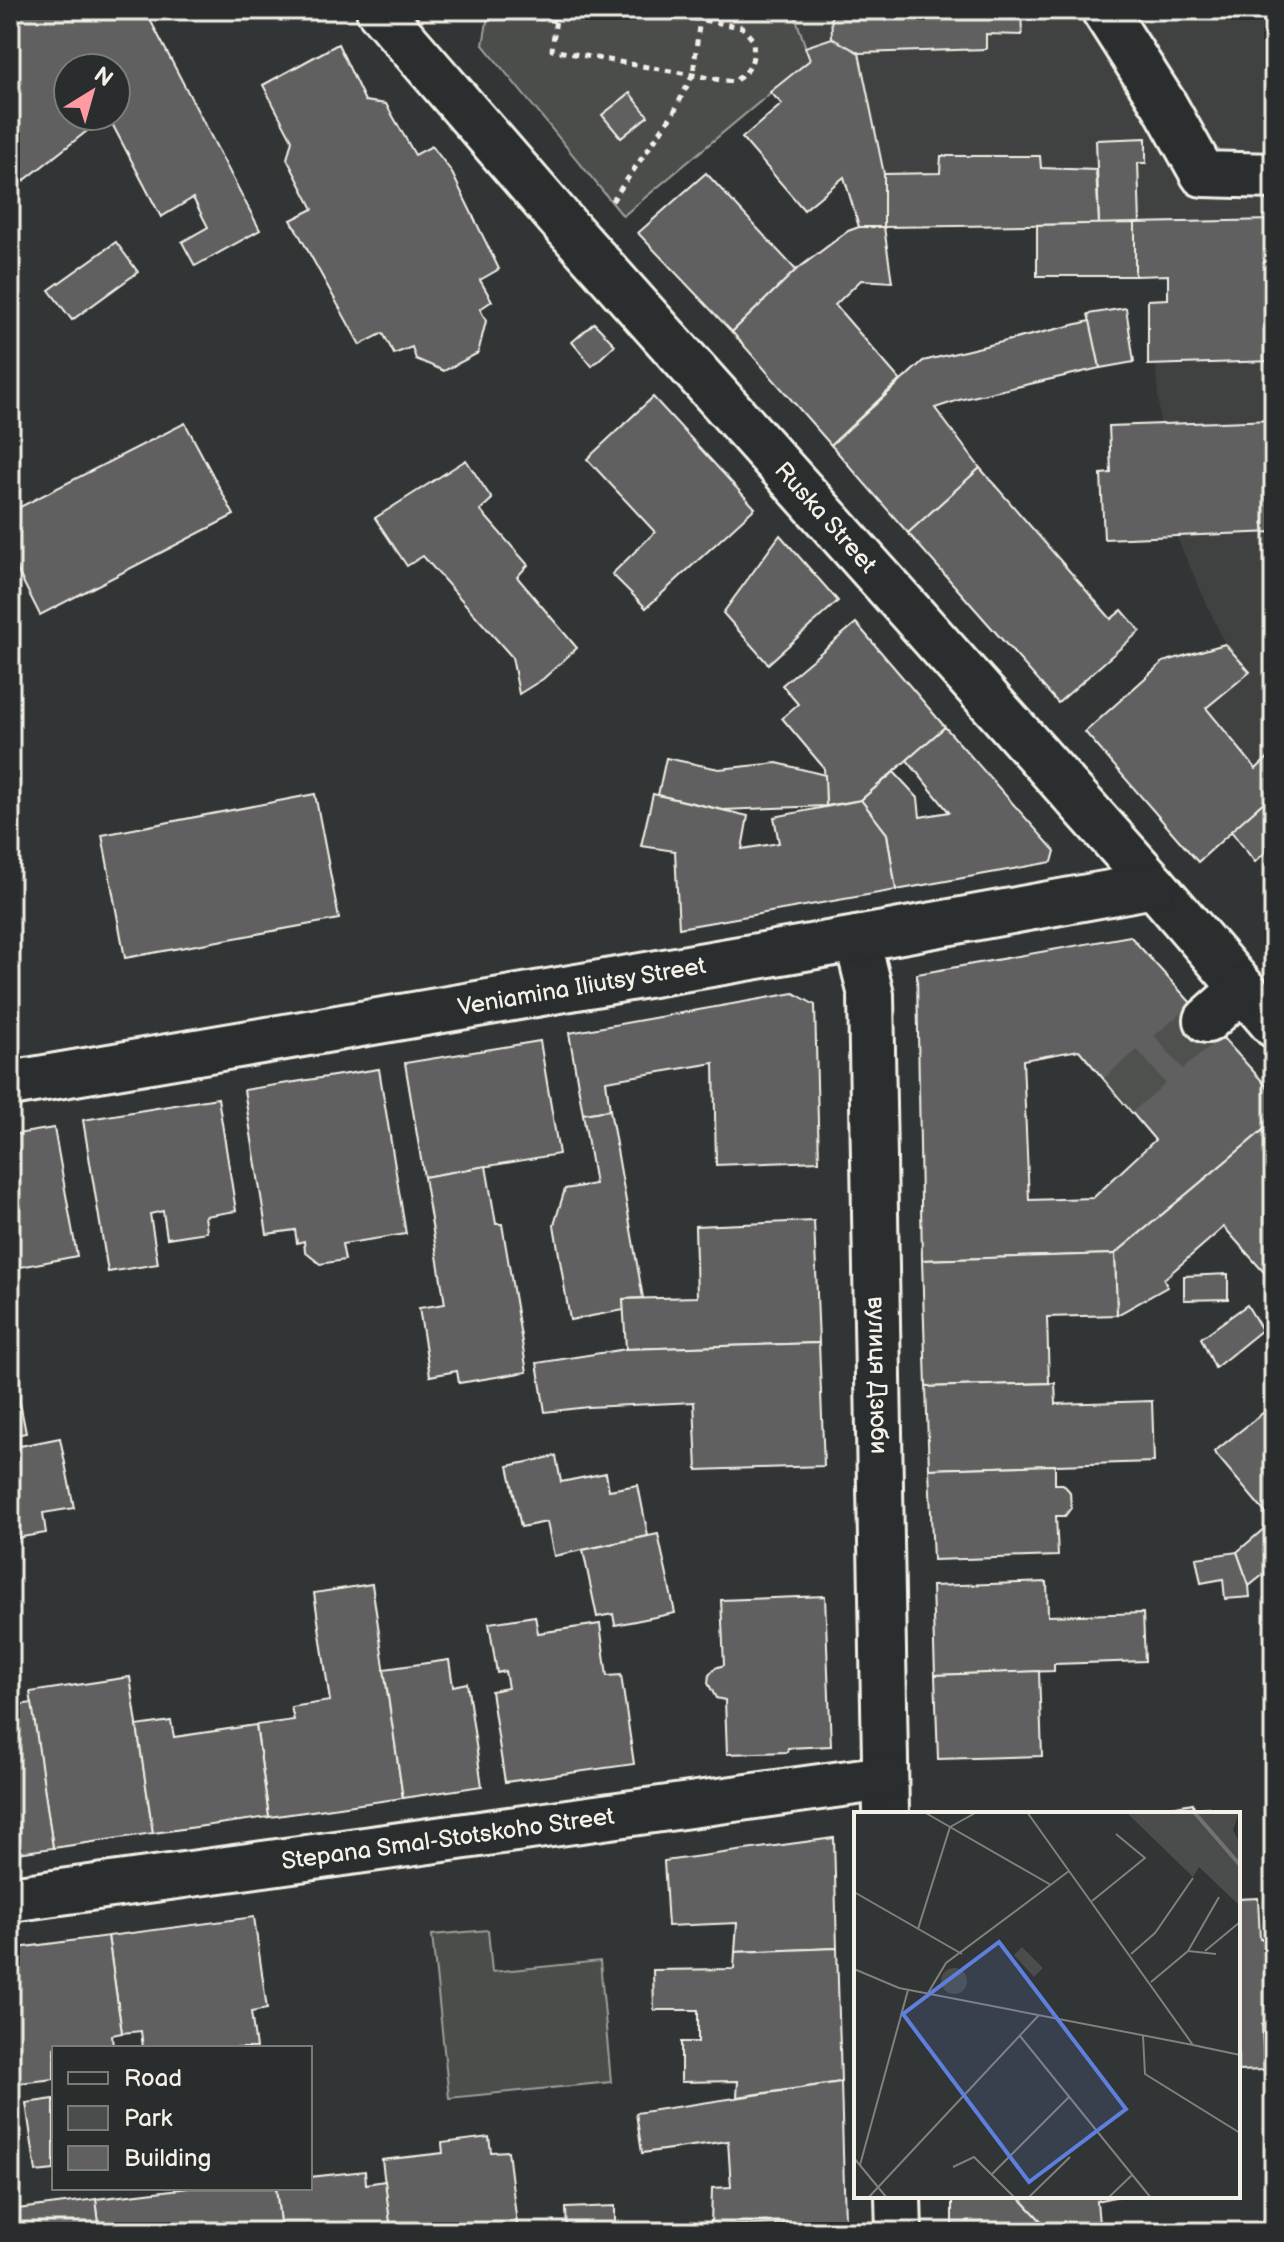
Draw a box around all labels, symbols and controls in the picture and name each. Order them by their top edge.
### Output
north arrow [52,52,132,132]
text: N [88,61,118,93]
street label: Ruska Street [768,456,883,580]
street label: Veniamina Iliutsy Street [455,951,709,1022]
street label: вулиця Дзюби [862,1296,893,1454]
street label: Stepana Smal-Stotskoho Street [280,1802,617,1876]
inset map [854,1812,1240,2198]
legend [52,2046,312,2190]
text: Road [124,2064,182,2093]
text: Park [124,2104,172,2133]
text: Building [124,2144,211,2173]

